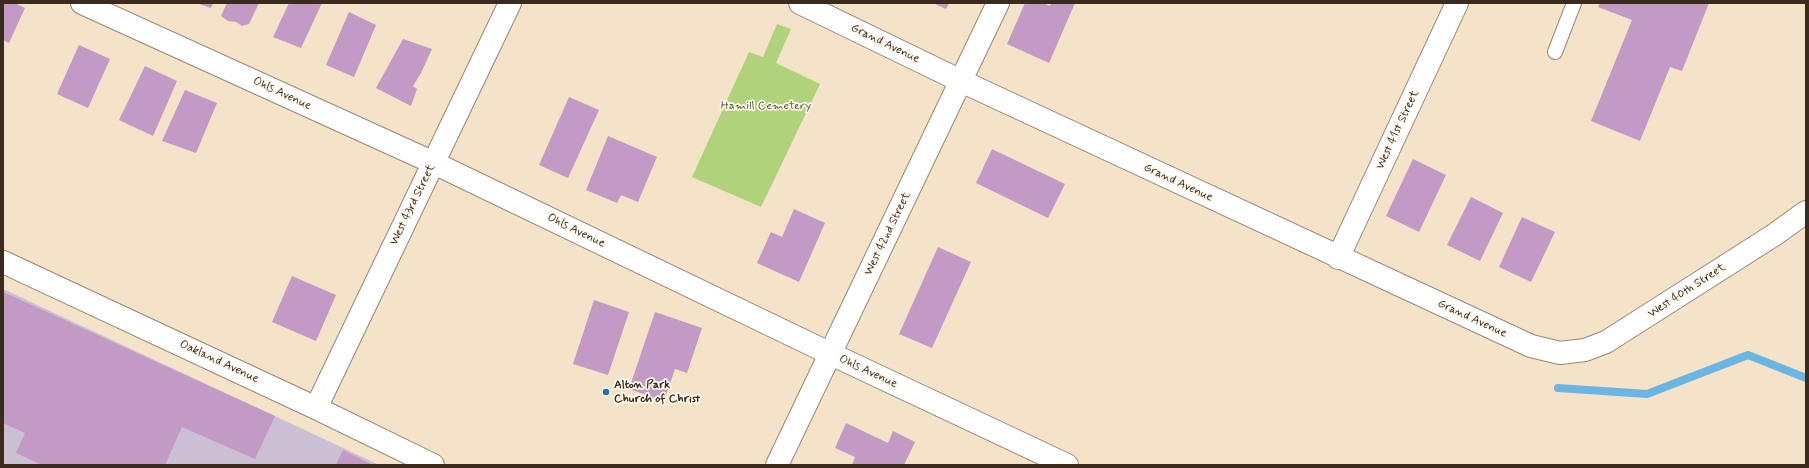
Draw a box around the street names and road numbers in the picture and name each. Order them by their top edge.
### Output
street label: Grand Avenue [848,21,922,67]
street label: Ohls Avenue [251,74,313,114]
street label: West 41st Street [1373,88,1423,172]
street label: Grand Avenue [1141,161,1215,205]
street label: West 43rd Street [387,162,439,248]
street label: West 42nd Street [862,190,914,278]
street label: Ohls Avenue [545,211,607,251]
street label: West 40th Street [1646,261,1728,321]
street label: Grand Avenue [1435,297,1509,341]
street label: Oakland Avenue [177,337,261,387]
street label: Ohls Avenue [837,352,899,392]

